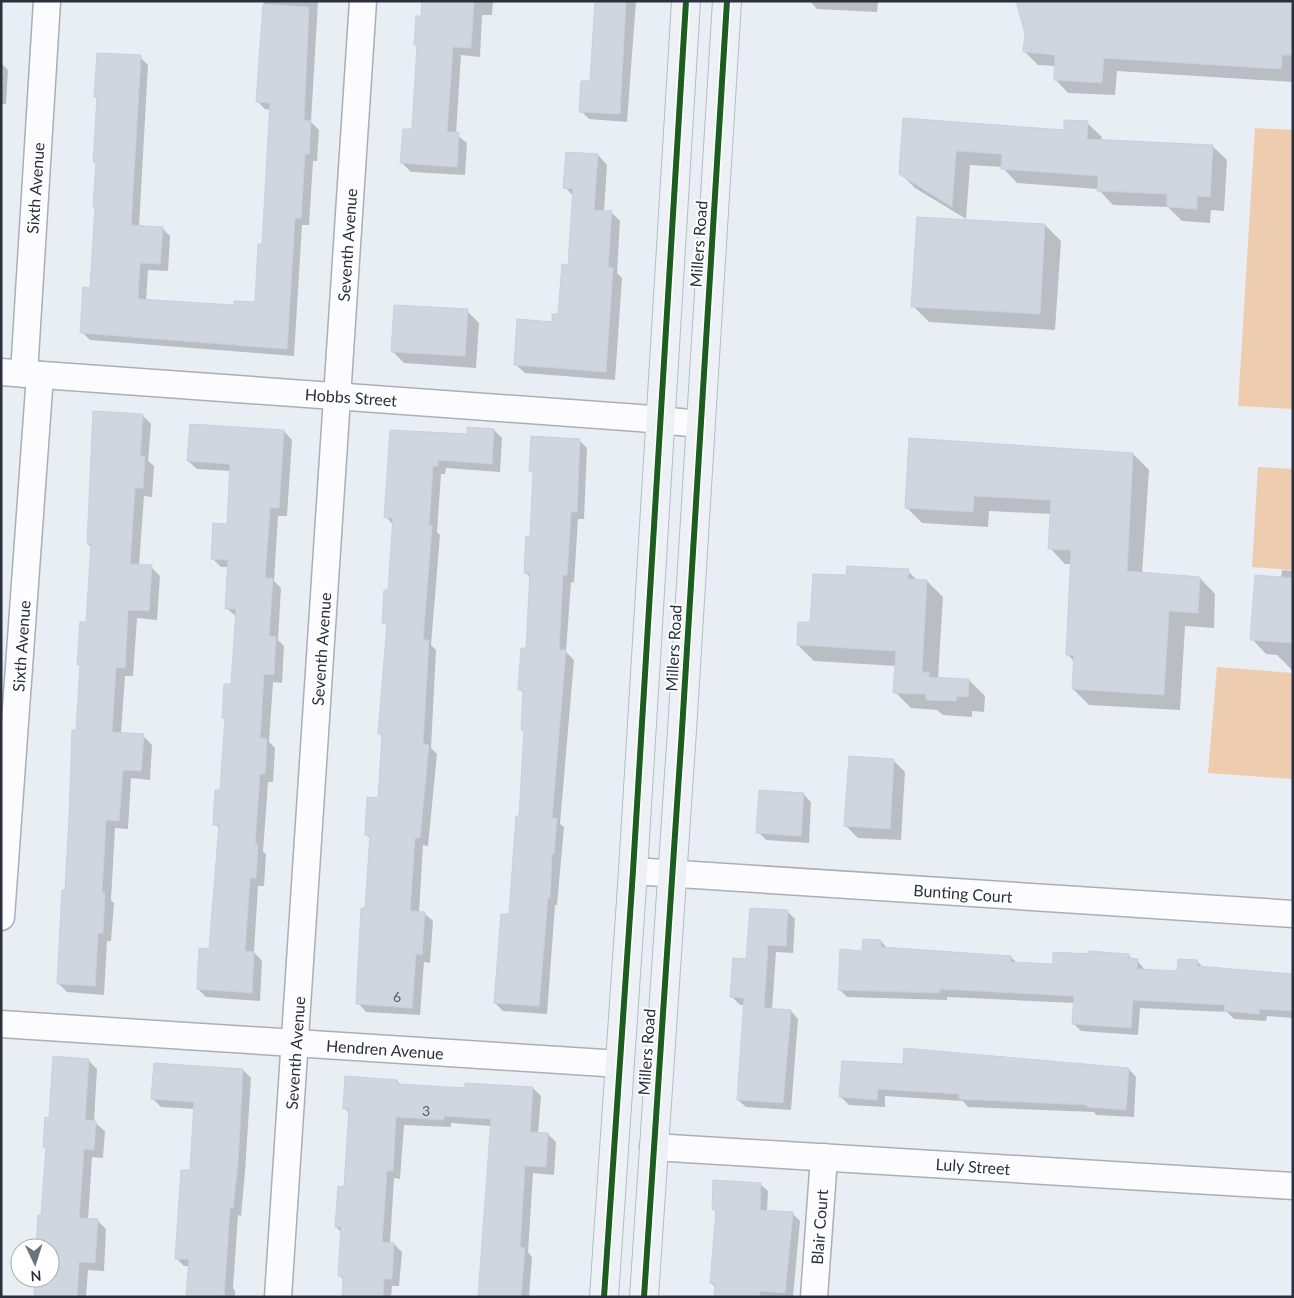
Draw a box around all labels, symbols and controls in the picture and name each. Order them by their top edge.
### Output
street label: Sixth Avenue [22,142,48,234]
street label: Seventh Avenue [334,188,360,302]
street label: Millers Road [685,200,711,288]
street label: Hobbs Street [304,384,398,410]
street label: Seventh Avenue [308,592,334,706]
street label: Sixth Avenue [8,600,34,692]
street label: Millers Road [661,604,685,692]
street label: Bunting Court [913,880,1013,906]
house number: 6 [393,988,401,1005]
street label: Seventh Avenue [282,996,308,1110]
street label: Millers Road [633,1008,659,1096]
street label: Hendren Avenue [326,1035,444,1063]
house number: 3 [422,1102,430,1119]
street label: Luly Street [935,1154,1011,1178]
street label: Blair Court [807,1188,831,1265]
north arrow [10,1238,60,1288]
text: N [30,1268,42,1285]

